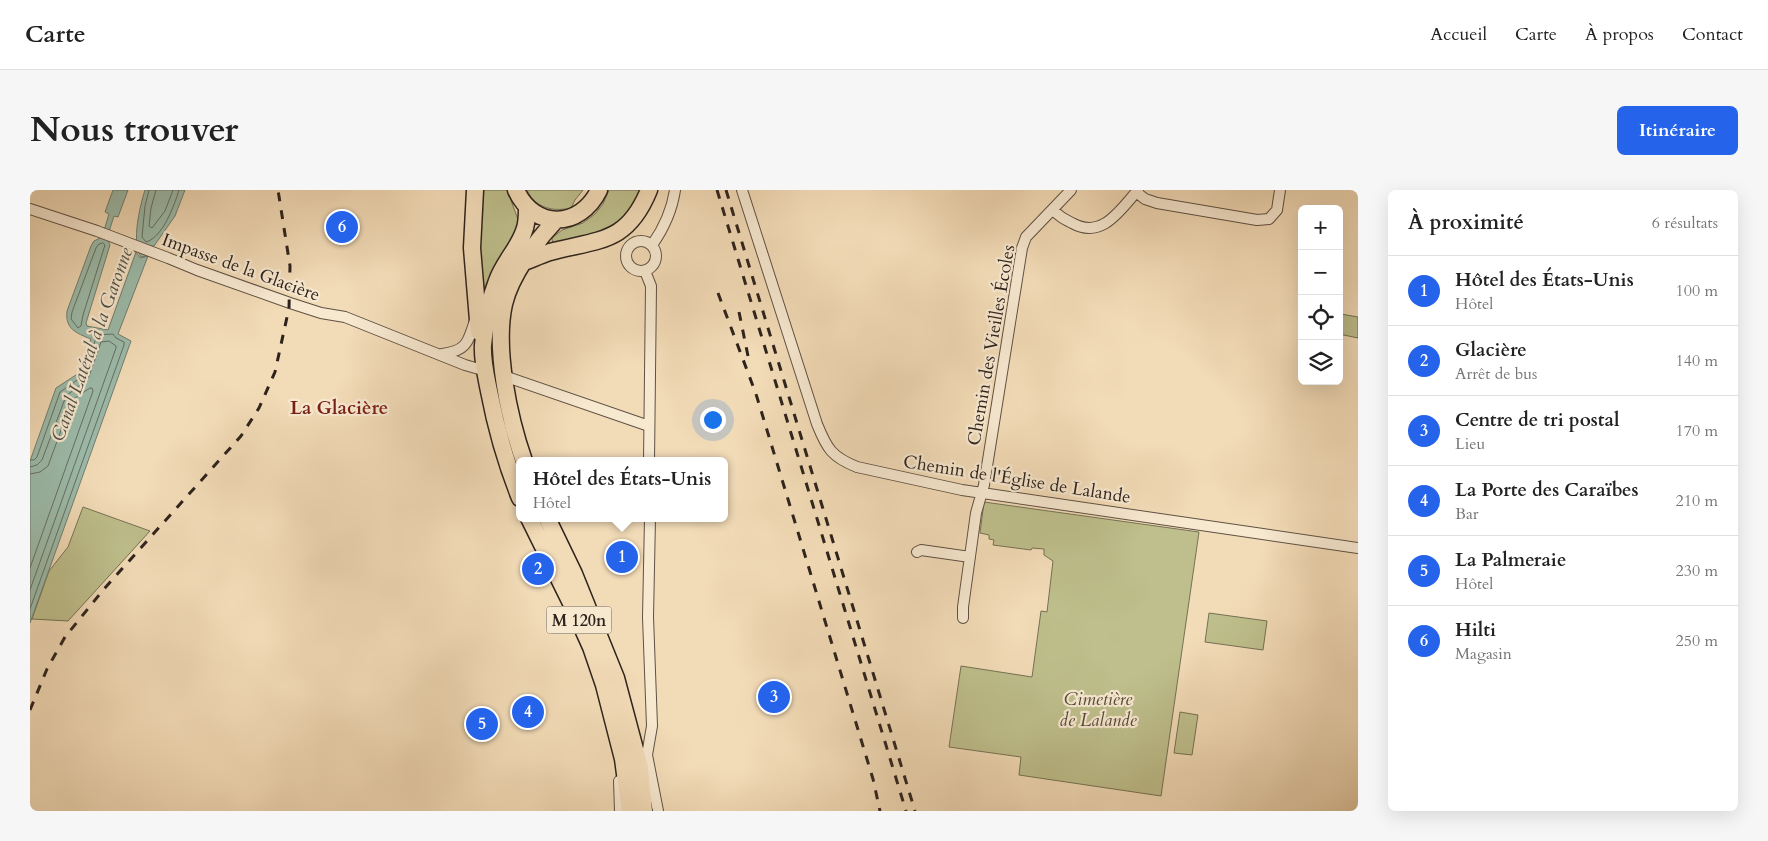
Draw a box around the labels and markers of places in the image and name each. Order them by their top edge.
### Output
pin: 6 [326,208,358,246]
pin: 1 [606,538,638,576]
pin: 2 [522,550,554,588]
pin: 3 [758,678,790,716]
pin: 4 [512,693,544,731]
pin: 5 [466,705,498,743]

